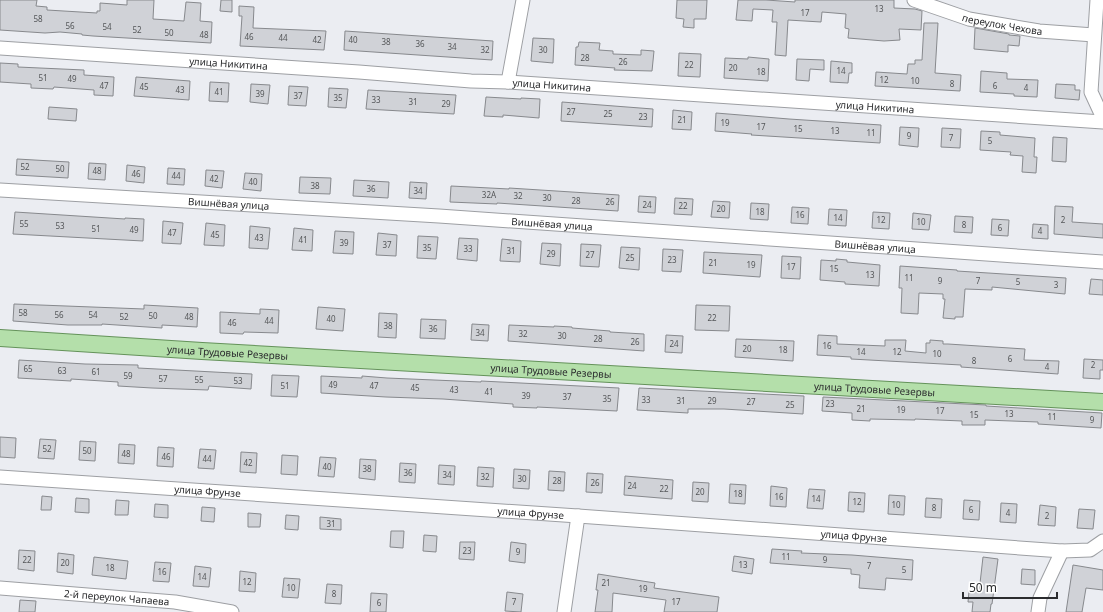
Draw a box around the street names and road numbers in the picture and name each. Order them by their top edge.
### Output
street label: переулок Чехова [960,10,1043,38]
street label: улица Никитина [189,54,268,73]
street label: улица Никитина [512,75,591,95]
street label: улица Никитина [835,97,915,116]
street label: Вишнёвая улица [188,194,270,213]
street label: Вишнёвая улица [511,214,593,234]
street label: Вишнёвая улица [834,236,916,256]
street label: улица Трудовые Резервы [167,342,288,363]
street label: улица Трудовые Резервы [490,360,612,381]
street label: улица Трудовые Резервы [814,379,935,399]
street label: улица Фрунзе [174,482,242,500]
street label: улица Фрунзе [497,504,565,522]
street label: улица Фрунзе [820,527,888,545]
street label: 2-й переулок Чапаева [63,586,170,609]

